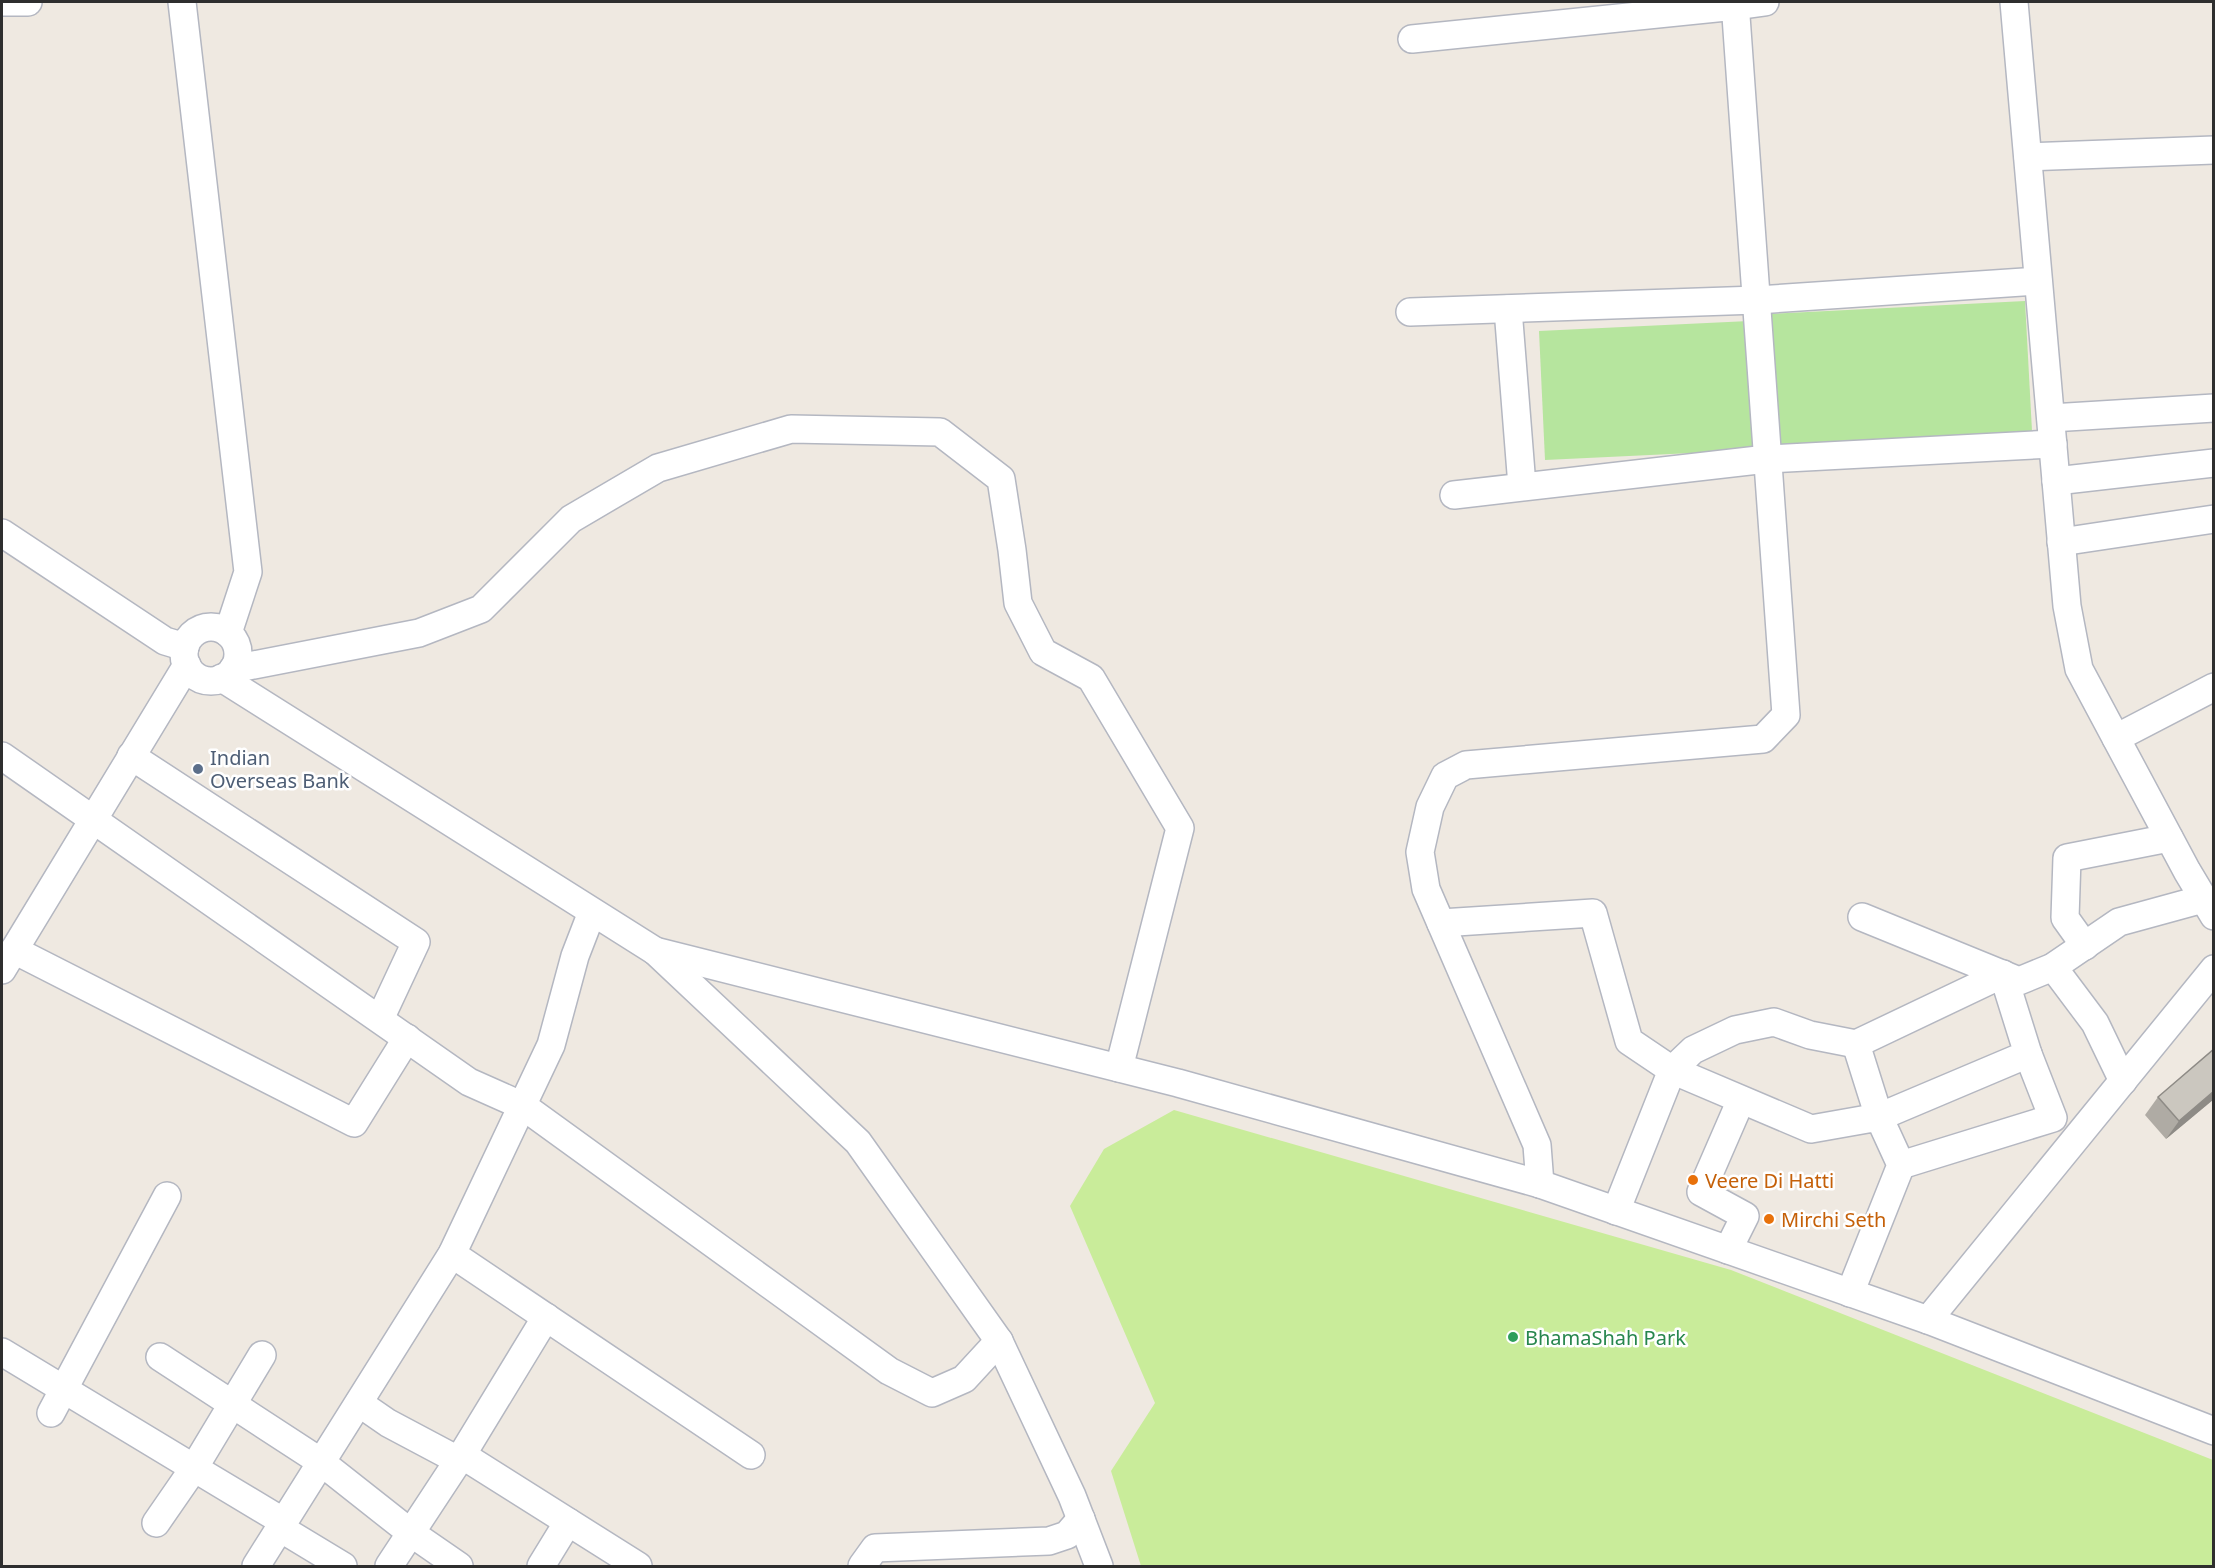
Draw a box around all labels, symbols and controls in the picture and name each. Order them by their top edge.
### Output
place label: Indian Overseas Bank [210,744,350,794]
marker: Indian Overseas Bank [191,762,205,776]
place label: Veere Di Hatti [1705,1167,1834,1194]
marker: Veere Di Hatti [1686,1173,1700,1187]
place label: Mirchi Seth [1781,1206,1886,1233]
marker: Mirchi Seth [1762,1212,1776,1226]
place label: BhamaShah Park [1525,1324,1686,1351]
marker: BhamaShah Park [1506,1330,1520,1344]

